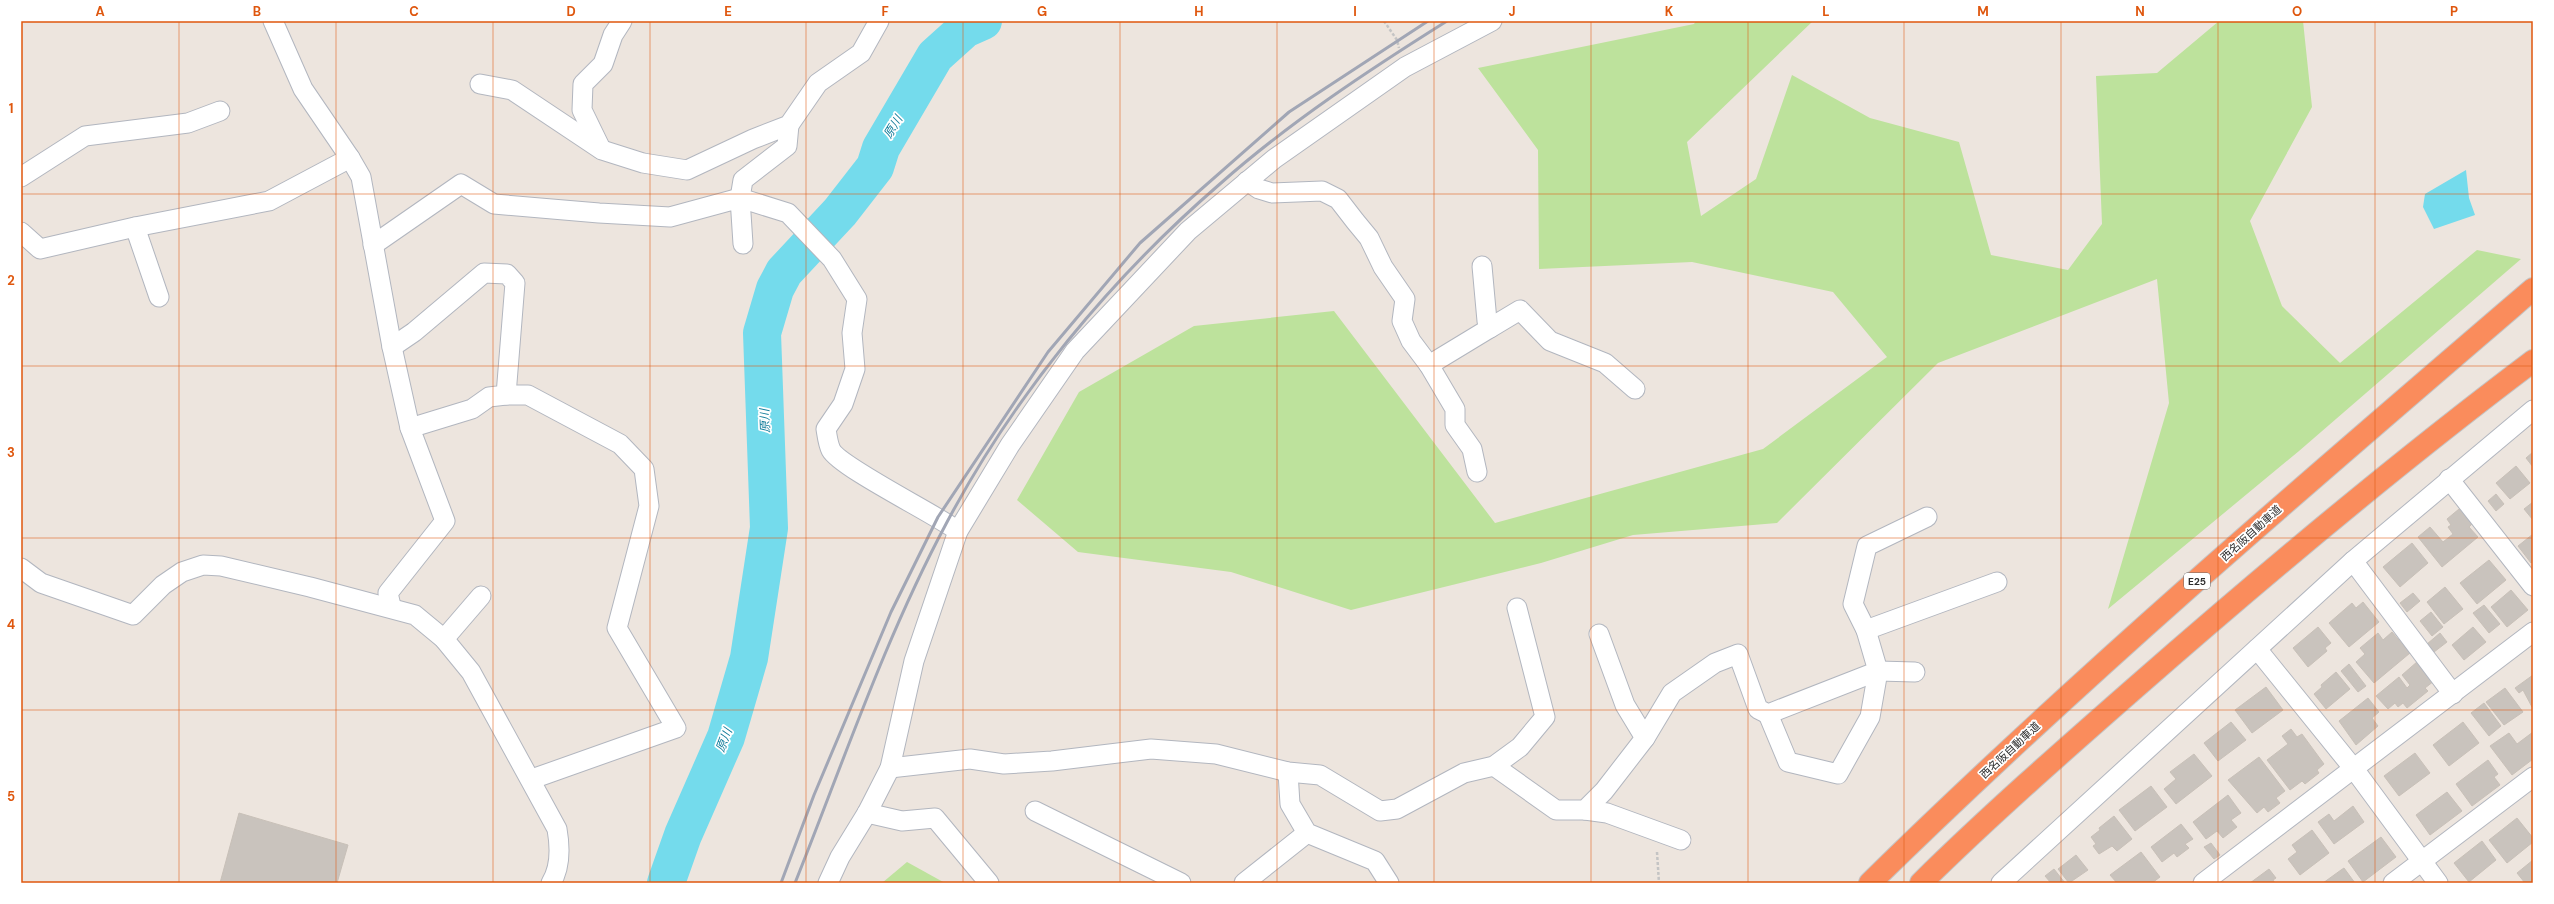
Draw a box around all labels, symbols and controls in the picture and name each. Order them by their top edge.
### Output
text: A [95,3,105,20]
text: B [253,3,261,20]
text: C [409,3,419,20]
text: D [566,3,576,20]
text: E [724,3,732,20]
text: F [881,3,889,20]
text: G [1037,3,1047,20]
text: H [1194,3,1204,20]
text: I [1353,3,1357,20]
text: J [1508,3,1516,20]
text: K [1665,3,1674,20]
text: L [1822,3,1830,20]
text: M [1977,3,1989,20]
text: N [2135,3,2145,20]
text: O [2292,3,2302,20]
text: P [2450,3,2458,20]
text: 1 [9,100,13,117]
water label: 原川 [880,111,907,141]
text: 2 [7,272,15,289]
water label: 原川 [757,407,773,433]
text: 3 [7,444,15,461]
street label: 西名阪自動車道 [2218,502,2284,564]
road number: E25 [2184,573,2210,589]
text: 4 [7,616,15,633]
street label: 西名阪自動車道 [1977,719,2043,781]
water label: 原川 [712,724,736,754]
text: 5 [7,788,15,805]

